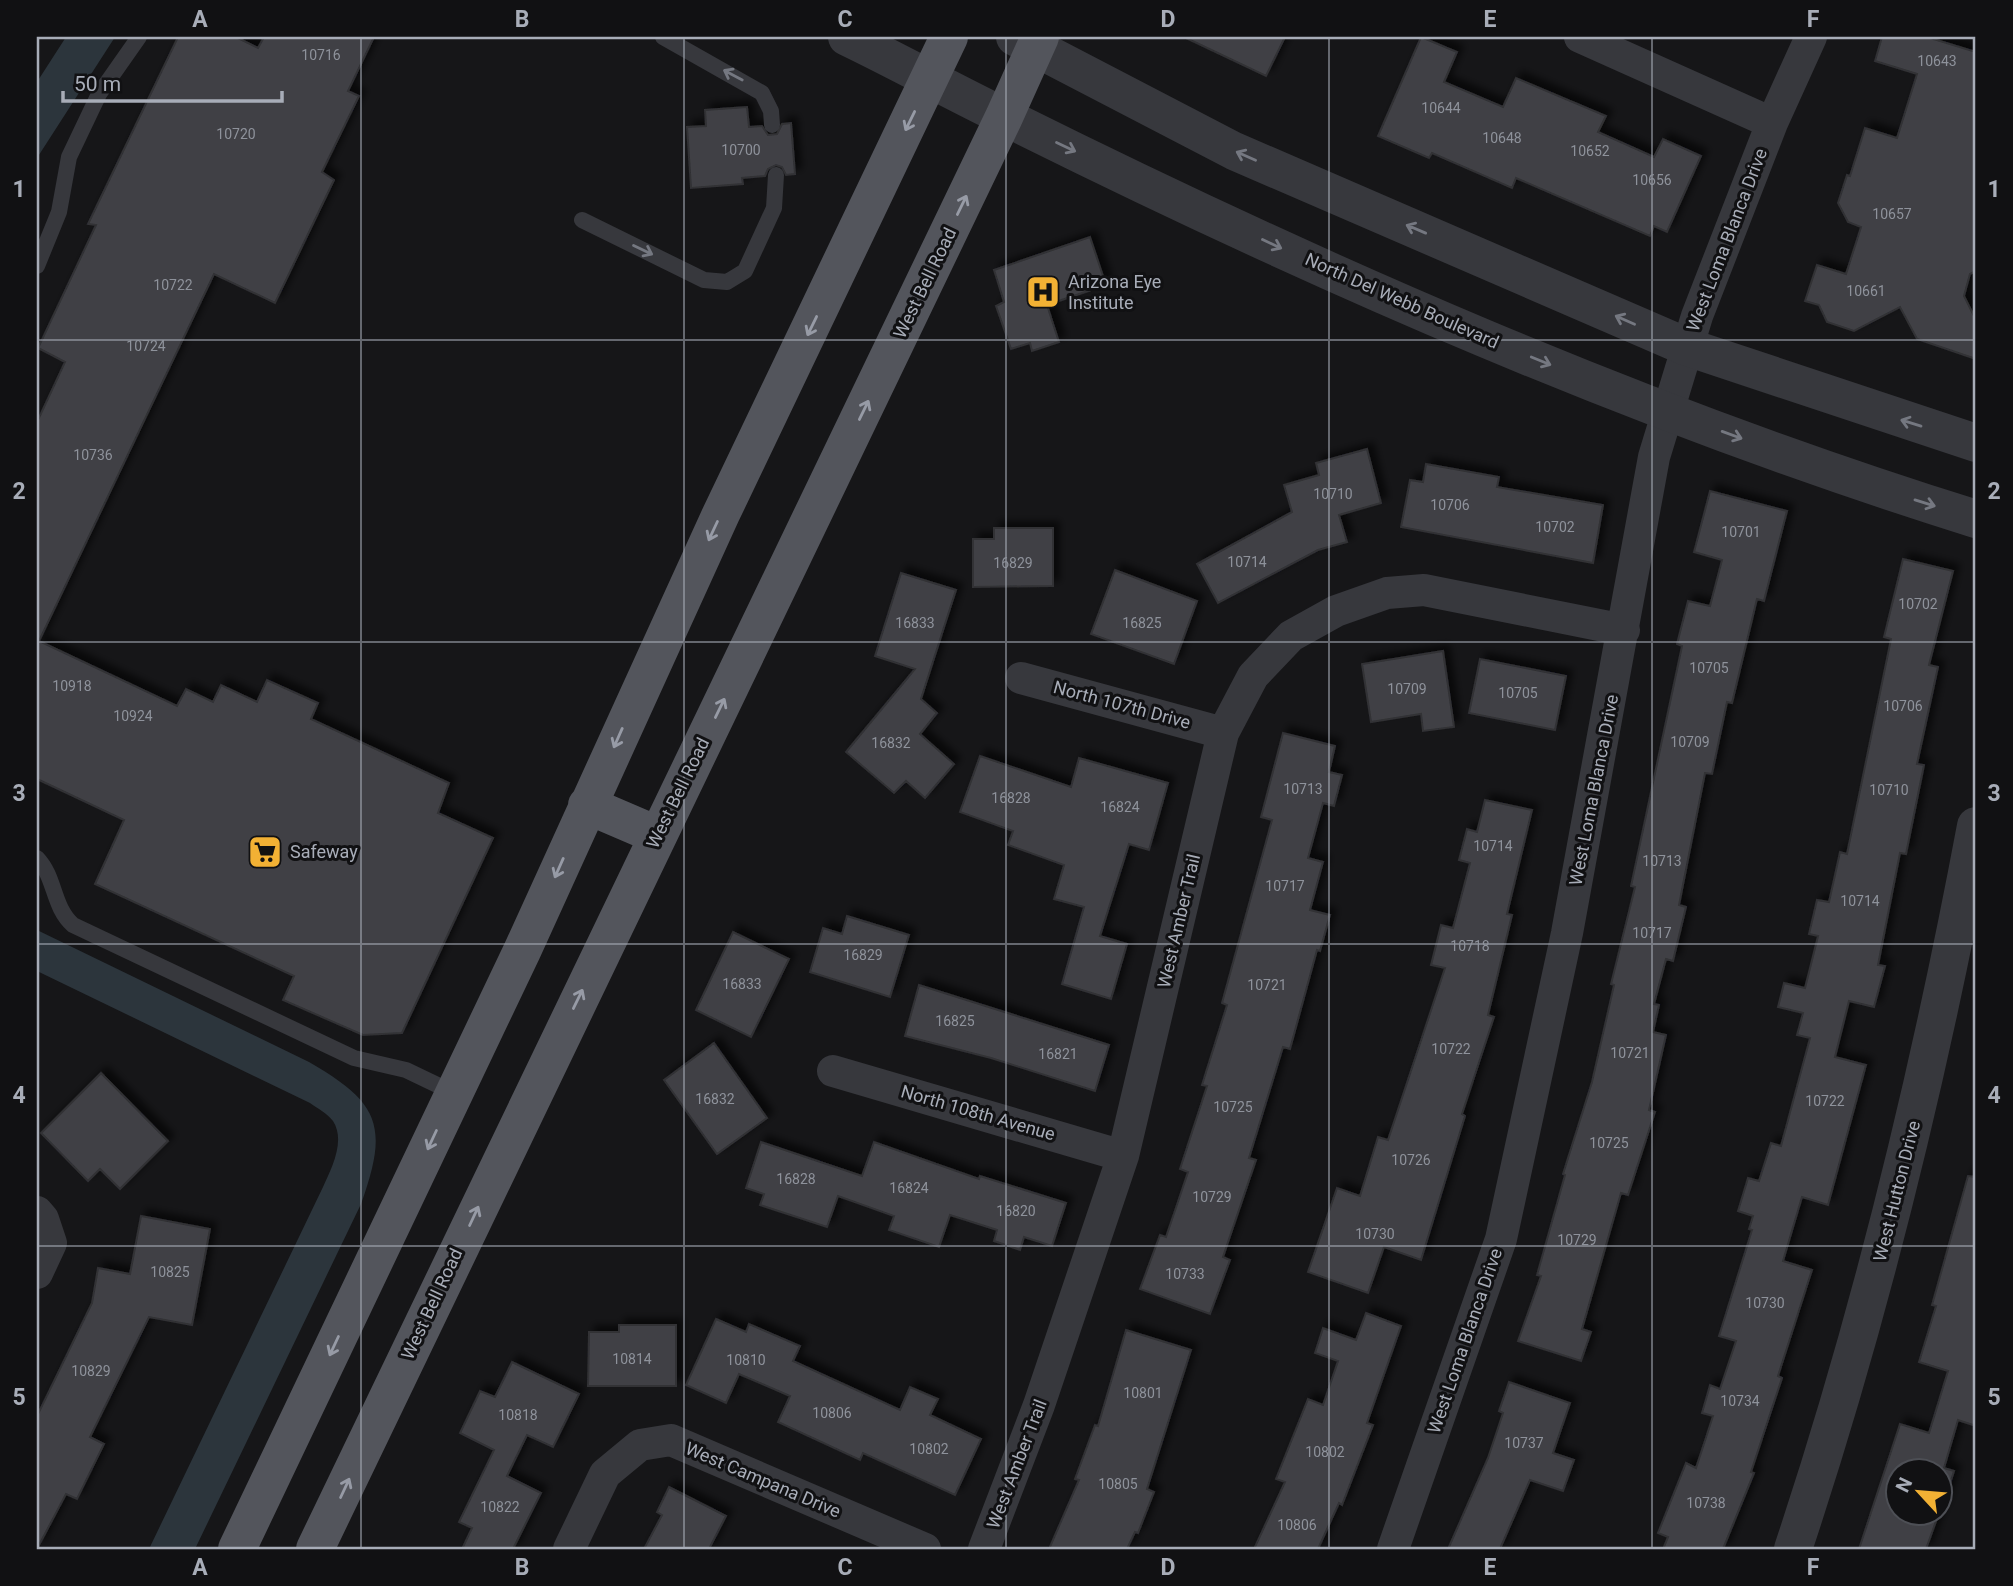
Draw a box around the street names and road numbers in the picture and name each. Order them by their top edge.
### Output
street label: West Loma Blanca Drive [1682,145,1771,334]
street label: West Bell Road [889,224,960,341]
street label: North Del Webb Boulevard [1302,248,1502,353]
street label: North 107th Drive [1051,676,1193,733]
street label: West Loma Blanca Drive [1565,693,1622,887]
street label: West Bell Road [642,734,713,851]
street label: West Amber Trail [1153,852,1204,990]
street label: North 108th Avenue [899,1080,1058,1145]
street label: West Hutton Drive [1869,1118,1924,1263]
street label: West Bell Road [397,1245,466,1363]
street label: West Loma Blanca Drive [1423,1246,1506,1436]
street label: West Amber Trail [982,1396,1051,1531]
street label: West Campana Drive [682,1437,844,1522]

